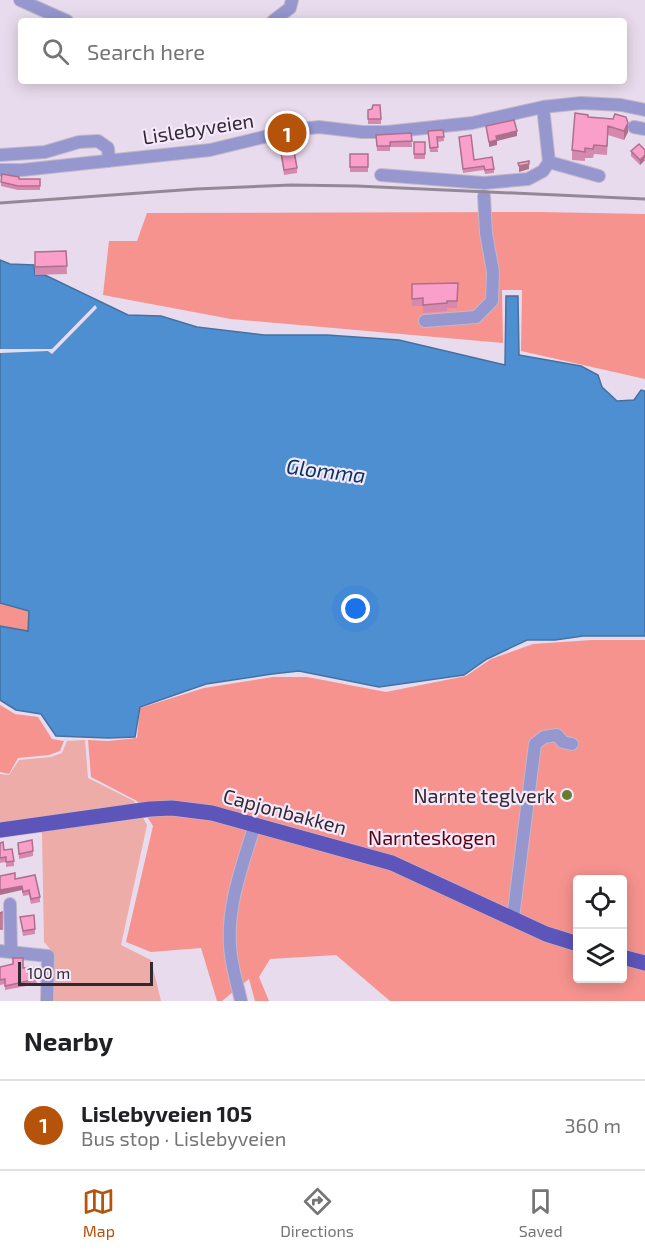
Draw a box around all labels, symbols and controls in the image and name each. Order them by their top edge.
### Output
search box [18,18,627,84]
icon: search [39,35,72,68]
text: Search here [87,38,205,64]
street label: Lislebyveien [141,107,255,149]
pin: 1 [268,110,306,156]
water label: Glomma [285,453,367,487]
your location [341,594,370,623]
street label: Capjonbakken [221,783,349,839]
place label: Narnte teglverk [413,783,555,807]
marker: Narnte teglverk [560,788,574,802]
park label: Narnteskogen [368,825,496,849]
map controls [573,875,627,983]
button: locate [573,875,627,929]
button: layers [573,929,627,983]
scale bar [18,959,153,986]
text: 100 m [27,963,70,982]
text: Nearby [24,1025,113,1056]
text: Lislebyveien 105 [81,1100,252,1126]
text: 1 [39,1113,48,1137]
text: 360 m [564,1113,621,1137]
text: Bus stop · Lislebyveien [81,1126,286,1150]
tab: Map [82,1185,115,1240]
tab: Directions [280,1185,354,1240]
tab: Saved [519,1185,563,1240]

